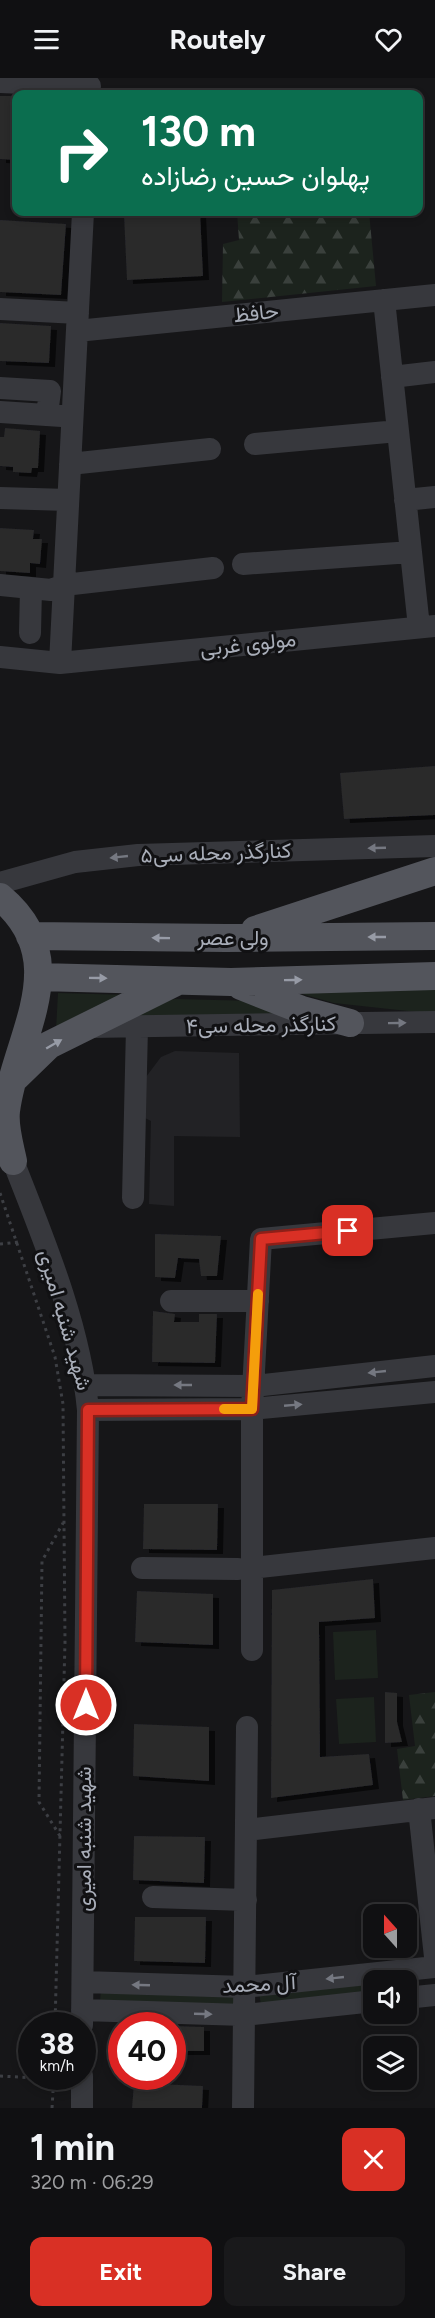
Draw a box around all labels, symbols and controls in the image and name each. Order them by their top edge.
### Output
icon: menu [30,23,63,56]
text: Routely [169,23,266,56]
icon: heart [372,23,405,56]
text: 130 m [141,106,256,157]
icon: right [42,114,120,192]
text: پهلوان حسین رضازاده [141,159,370,192]
street label: حافظ [232,298,280,327]
street label: مولوی غربی [199,626,297,662]
street label: کنارگذر محله سی۵ [140,837,292,869]
one-way arrow [367,843,386,853]
one-way arrow [109,852,128,862]
street label: ولی عصر [196,925,269,951]
one-way arrow [367,932,386,942]
one-way arrow [151,933,170,942]
one-way arrow [88,973,107,983]
one-way arrow [283,975,302,985]
street label: کنارگذر محله سی۴ [186,1011,336,1039]
one-way arrow [388,1018,407,1028]
one-way arrow [46,1039,63,1049]
pin [322,1205,373,1256]
icon: arrive [331,1214,364,1247]
street label: شهید شنبه امیری [32,1247,98,1393]
one-way arrow [367,1367,386,1377]
one-way arrow [173,1380,192,1390]
one-way arrow [284,1400,303,1410]
position arrow [54,1673,118,1737]
street label: شهید شنبه امیری [71,1766,97,1912]
north arrow [363,1904,417,1958]
map controls [363,1904,417,2090]
street label: آل محمد [222,1969,299,1998]
button: sound [363,1970,417,2024]
one-way arrow [325,1973,344,1983]
one-way arrow [131,1980,150,1989]
one-way arrow [194,2009,213,2018]
speed limit sign: 40 [108,2012,186,2090]
text: 38 [39,2025,75,2062]
button: layers [363,2036,417,2090]
text: km/h [40,2057,74,2075]
text: 1 min [30,2126,115,2169]
button: close [342,2128,405,2191]
text: 320 m · 06:29 [30,2170,154,2194]
button: Exit [30,2237,212,2306]
button: Share [224,2237,405,2306]

